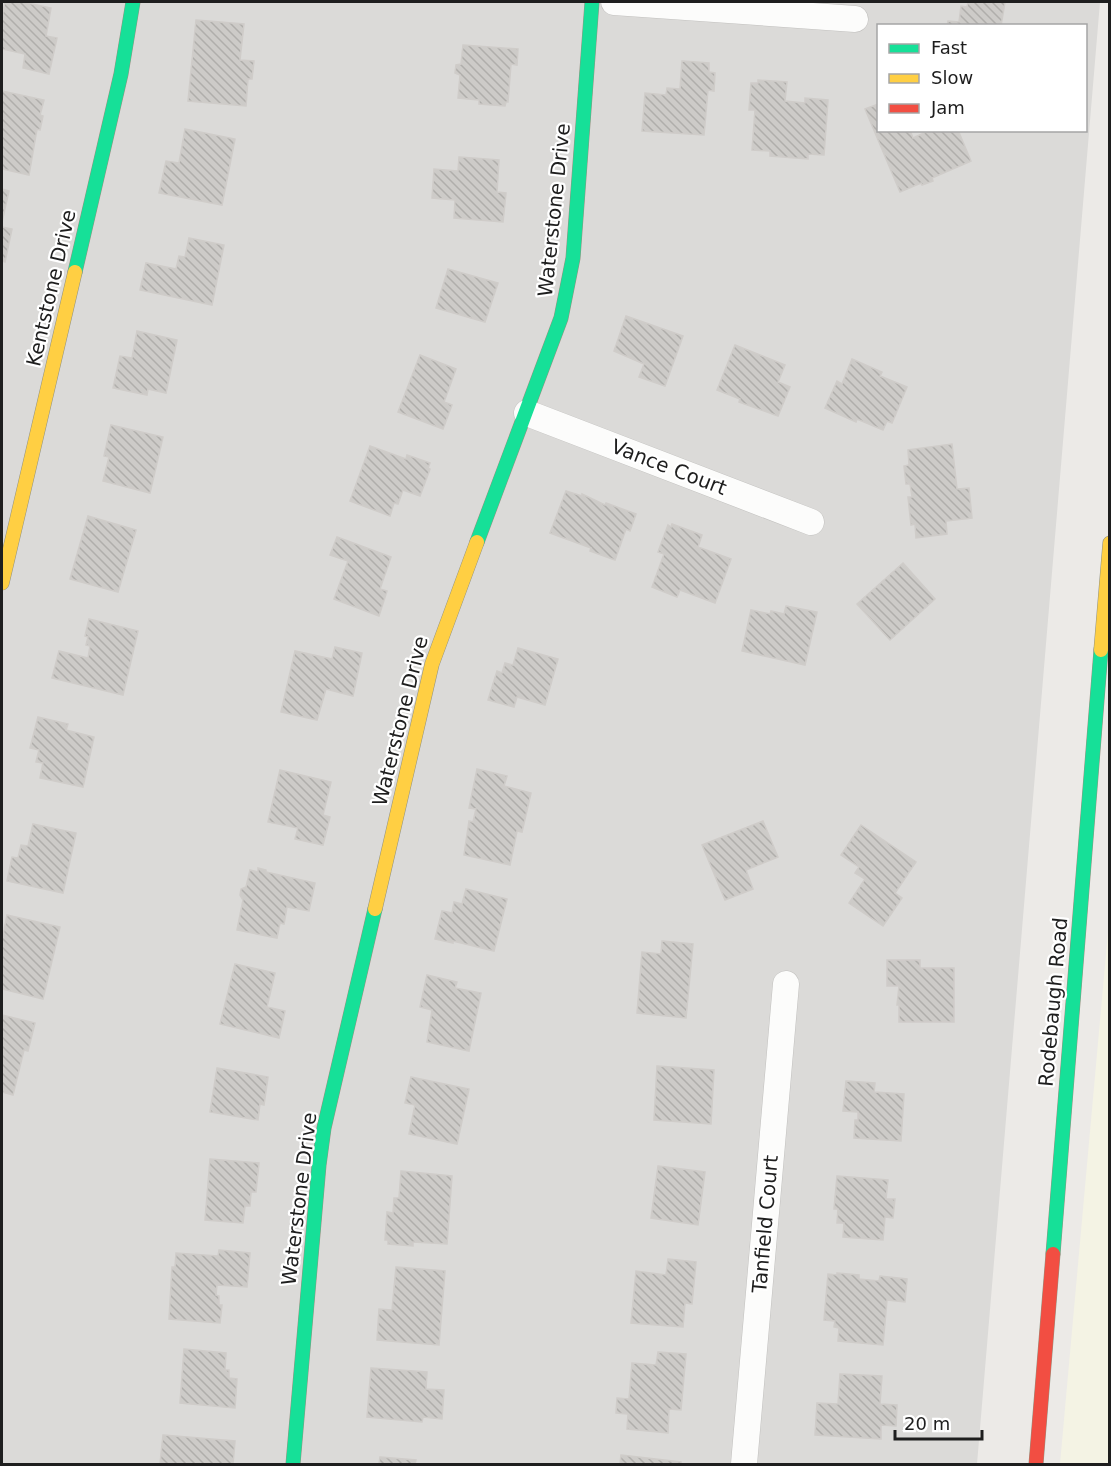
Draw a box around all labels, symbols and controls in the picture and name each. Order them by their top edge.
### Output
legend [877,24,1087,132]
text: Fast [931,37,967,58]
text: Slow [931,67,973,88]
text: Jam [930,97,965,118]
street label: Waterstone Drive [533,122,575,298]
street label: Kentstone Drive [21,207,81,369]
street label: Vance Court [608,434,730,500]
street label: Waterstone Drive [367,634,433,808]
street label: Rodebaugh Road [1034,916,1072,1088]
street label: Waterstone Drive [276,1111,322,1287]
street label: Tanfield Court [747,1154,783,1295]
scale bar [895,1403,982,1441]
text: 20 m [904,1413,950,1434]

